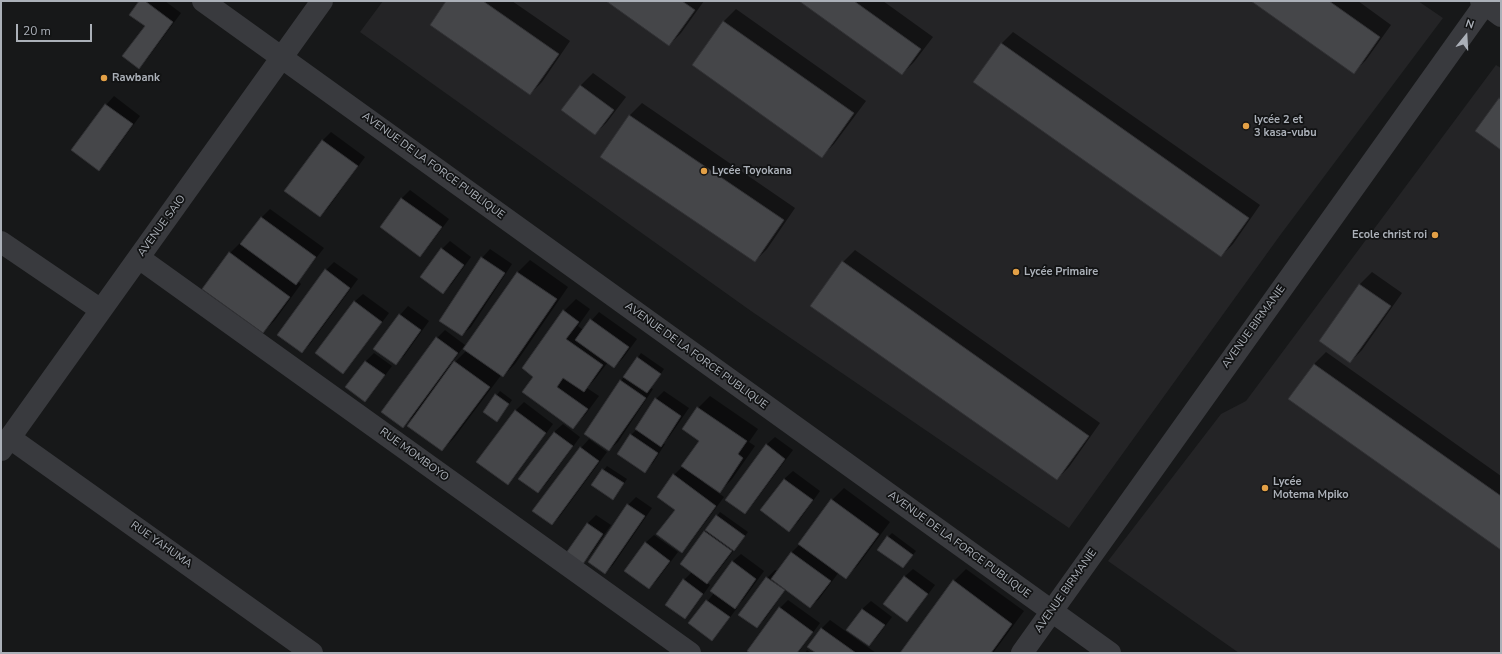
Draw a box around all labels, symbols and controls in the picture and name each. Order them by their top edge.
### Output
scale bar [18,16,94,42]
north arrow [1446,16,1486,56]
text: N [1464,16,1476,33]
text: 20 m [23,23,51,39]
place label: Rawbank [112,71,160,85]
marker: Rawbank [99,73,109,83]
street label: AVENUE DE LA FORCE PUBLIQUE [359,110,507,222]
place label: lycée 2 et 3 kasa-vubu [1254,113,1317,139]
marker: lycée 2 et 3 kasa-vubu [1241,121,1251,131]
place label: Lycée Toyokana [712,164,792,178]
marker: Lycée Toyokana [699,166,709,176]
street label: AVENUE SAIO [135,193,189,259]
place label: Ecole christ roi [1352,228,1427,242]
marker: Ecole christ roi [1430,230,1440,240]
place label: Lycée Primaire [1024,265,1098,279]
marker: Lycée Primaire [1011,267,1021,277]
street label: AVENUE BIRMANIE [1220,283,1288,371]
street label: AVENUE DE LA FORCE PUBLIQUE [622,300,770,412]
street label: RUE MOMBOYO [377,426,451,484]
place label: Lycée Motema Mpiko [1273,475,1349,501]
marker: Lycée Motema Mpiko [1260,483,1270,493]
street label: AVENUE DE LA FORCE PUBLIQUE [885,489,1033,601]
street label: RUE YAHUMA [128,519,194,571]
street label: AVENUE BIRMANIE [1032,547,1100,635]

